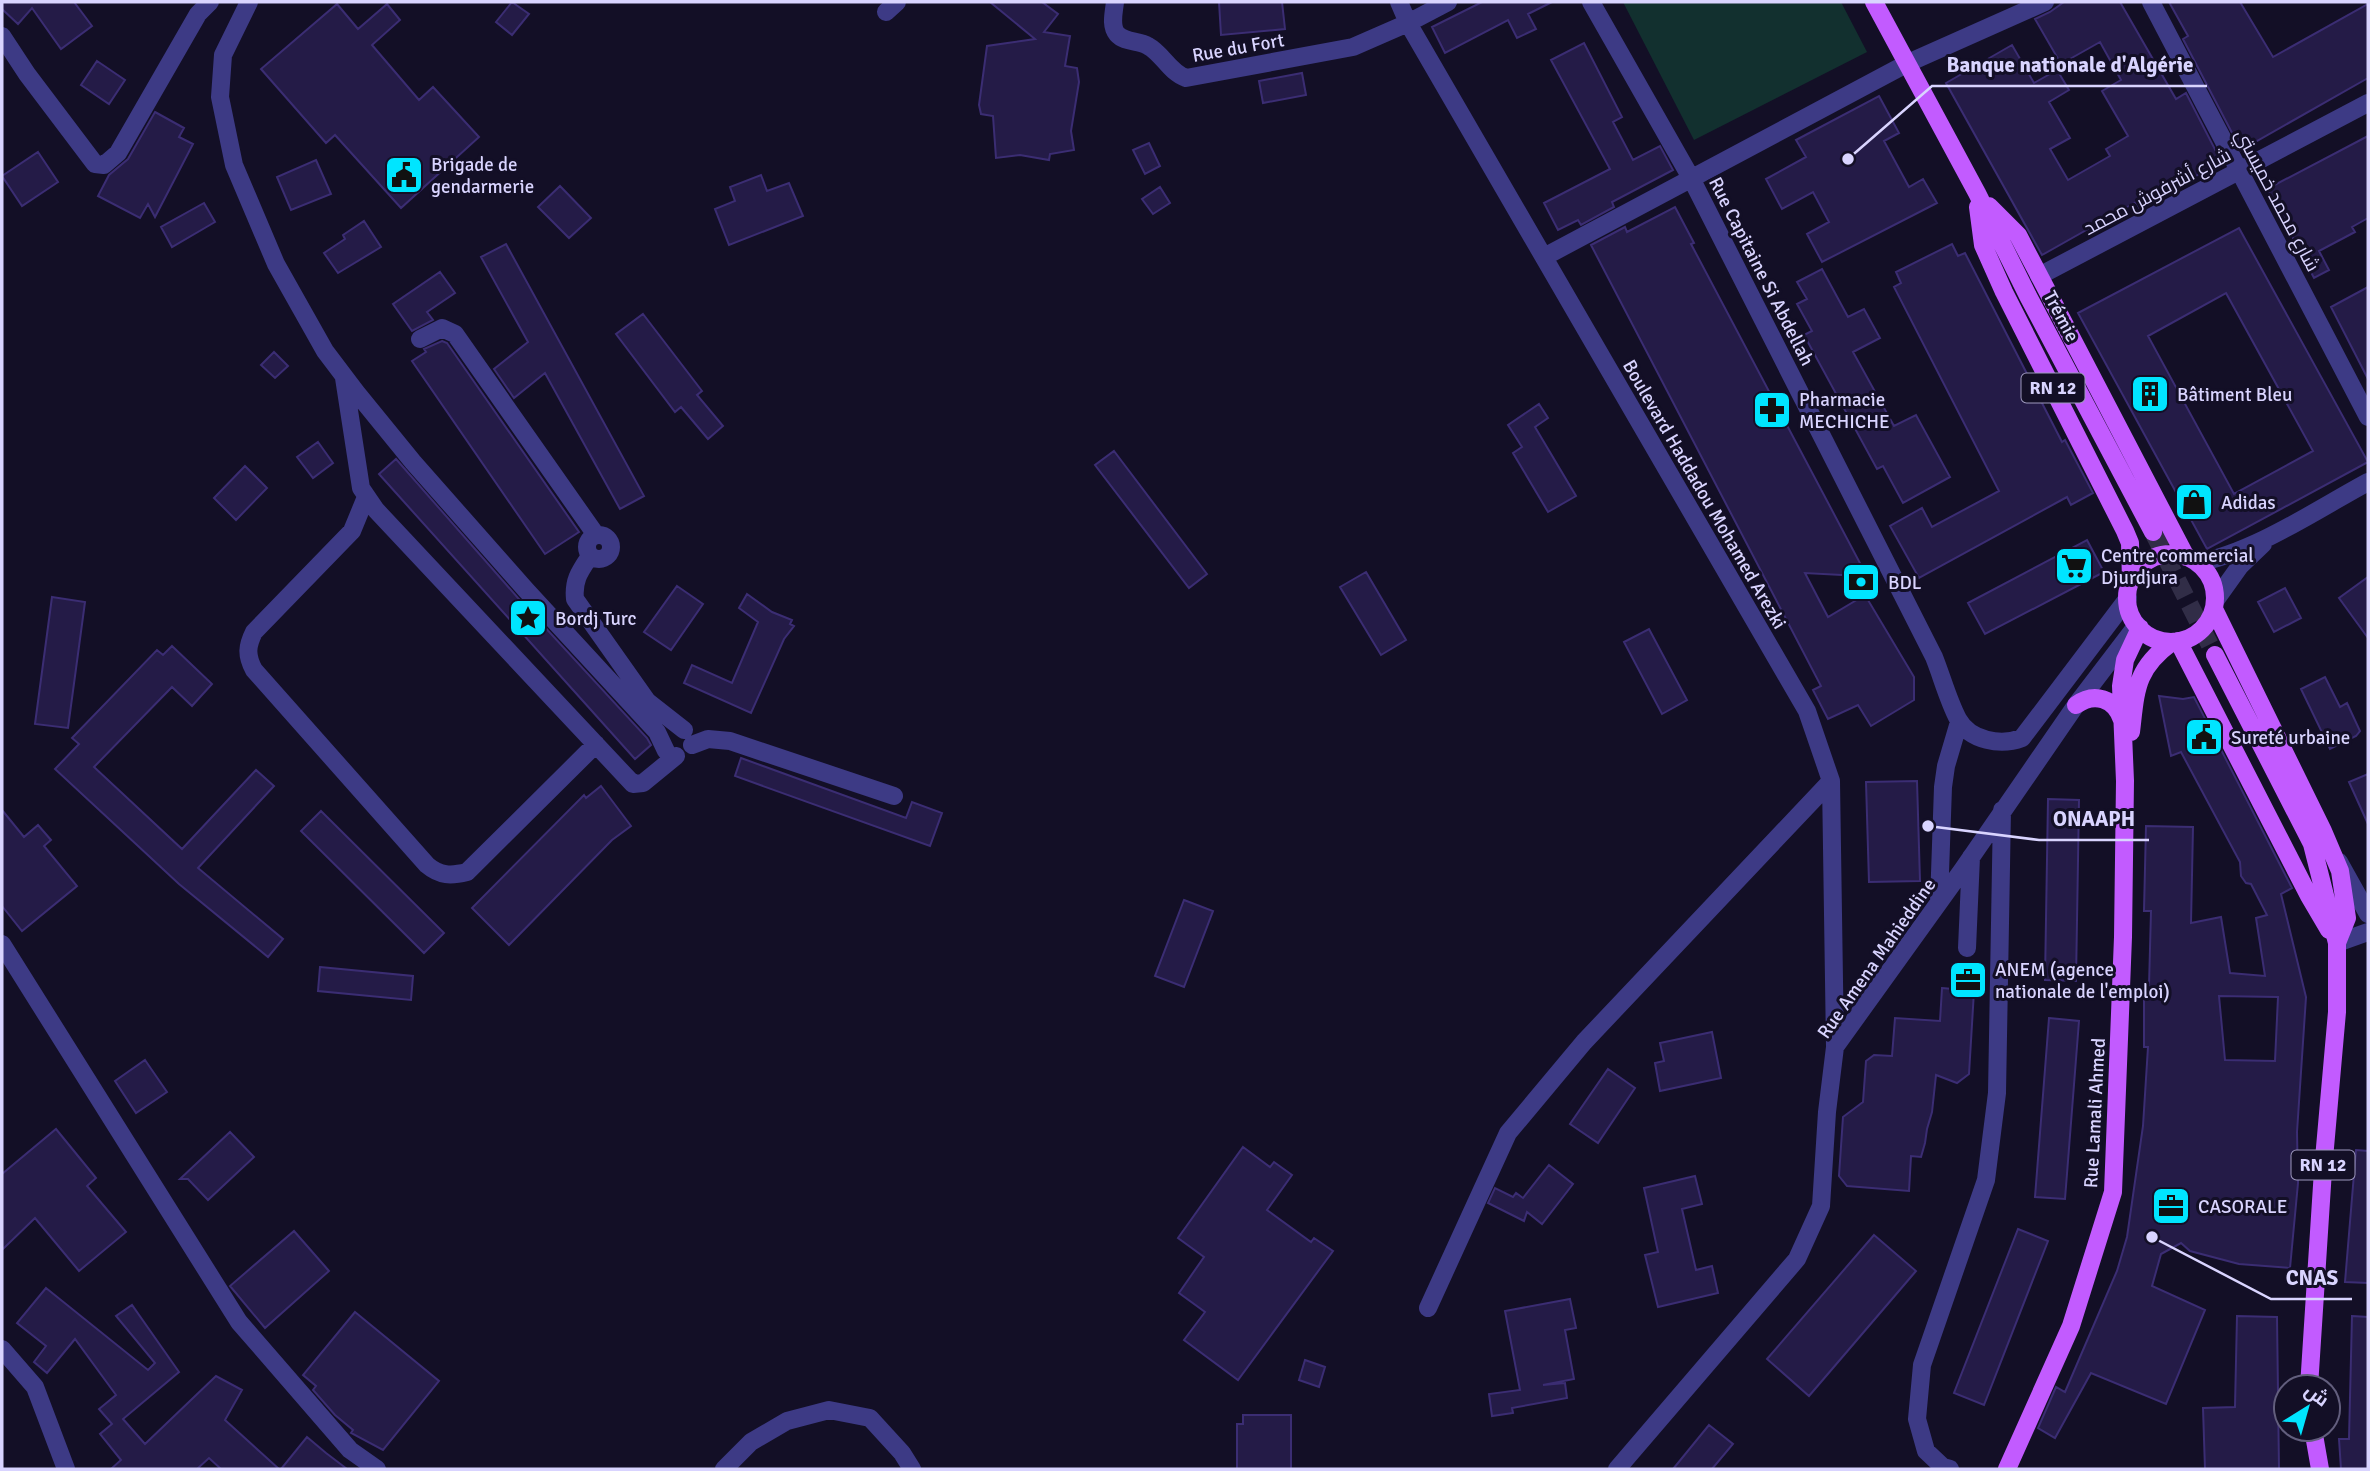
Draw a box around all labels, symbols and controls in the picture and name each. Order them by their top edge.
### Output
street label: Rue du Fort [1190,28,1286,68]
callout: Banque nationale d'Algérie [1932,44,2207,86]
text: Banque nationale d'Algérie [1947,52,2193,78]
street label: شارع محمد خميستي [2228,125,2325,277]
street label: شارع أشرفوش محمد [2080,143,2236,242]
place label: Brigade de gendarmerie [431,153,534,199]
public building icon: Brigade de gendarmerie [383,154,425,196]
street label: Rue Capitaine Si Abdellah [1703,173,1819,370]
street label: Trémie [2038,287,2084,346]
street label: Boulevard Haddadou Mohamed Arezki [1617,355,1791,634]
building icon: Bâtiment Bleu [2129,373,2171,415]
road number: RN 12 [2022,374,2084,402]
place label: Bâtiment Bleu [2177,383,2293,407]
place label: Pharmacie MECHICHE [1799,388,1890,434]
pharmacy icon: Pharmacie MECHICHE [1751,389,1793,431]
shop icon: Adidas [2173,481,2215,523]
place label: Adidas [2221,491,2276,515]
place label: Centre commercial Djurdjura [2101,544,2254,590]
supermarket icon: Centre commercial Djurdjura [2053,545,2095,587]
bank icon: BDL [1840,561,1882,603]
place label: BDL [1888,571,1922,595]
place icon: Bordj Turc [507,597,549,639]
place label: Bordj Turc [555,607,636,631]
public building icon: Sureté urbaine [2183,716,2225,758]
place label: Sureté urbaine [2231,726,2350,750]
callout: ONAAPH [2039,798,2149,840]
text: ONAAPH [2053,806,2135,832]
street label: Rue Amena Mahieddine [1812,874,1941,1044]
place label: ANEM (agence nationale de l'emploi) [1995,958,2170,1004]
office icon: ANEM (agence nationale de l'emploi) [1947,959,1989,1001]
street label: Rue Lamali Ahmed [2079,1037,2111,1189]
road number: RN 12 [2292,1150,2354,1180]
office icon: CASORALE [2150,1185,2192,1227]
place label: CASORALE [2198,1195,2288,1219]
callout: CNAS [2271,1257,2352,1299]
text: CNAS [2286,1265,2339,1291]
north arrow [2272,1373,2342,1443]
text: ش [2300,1378,2334,1412]

